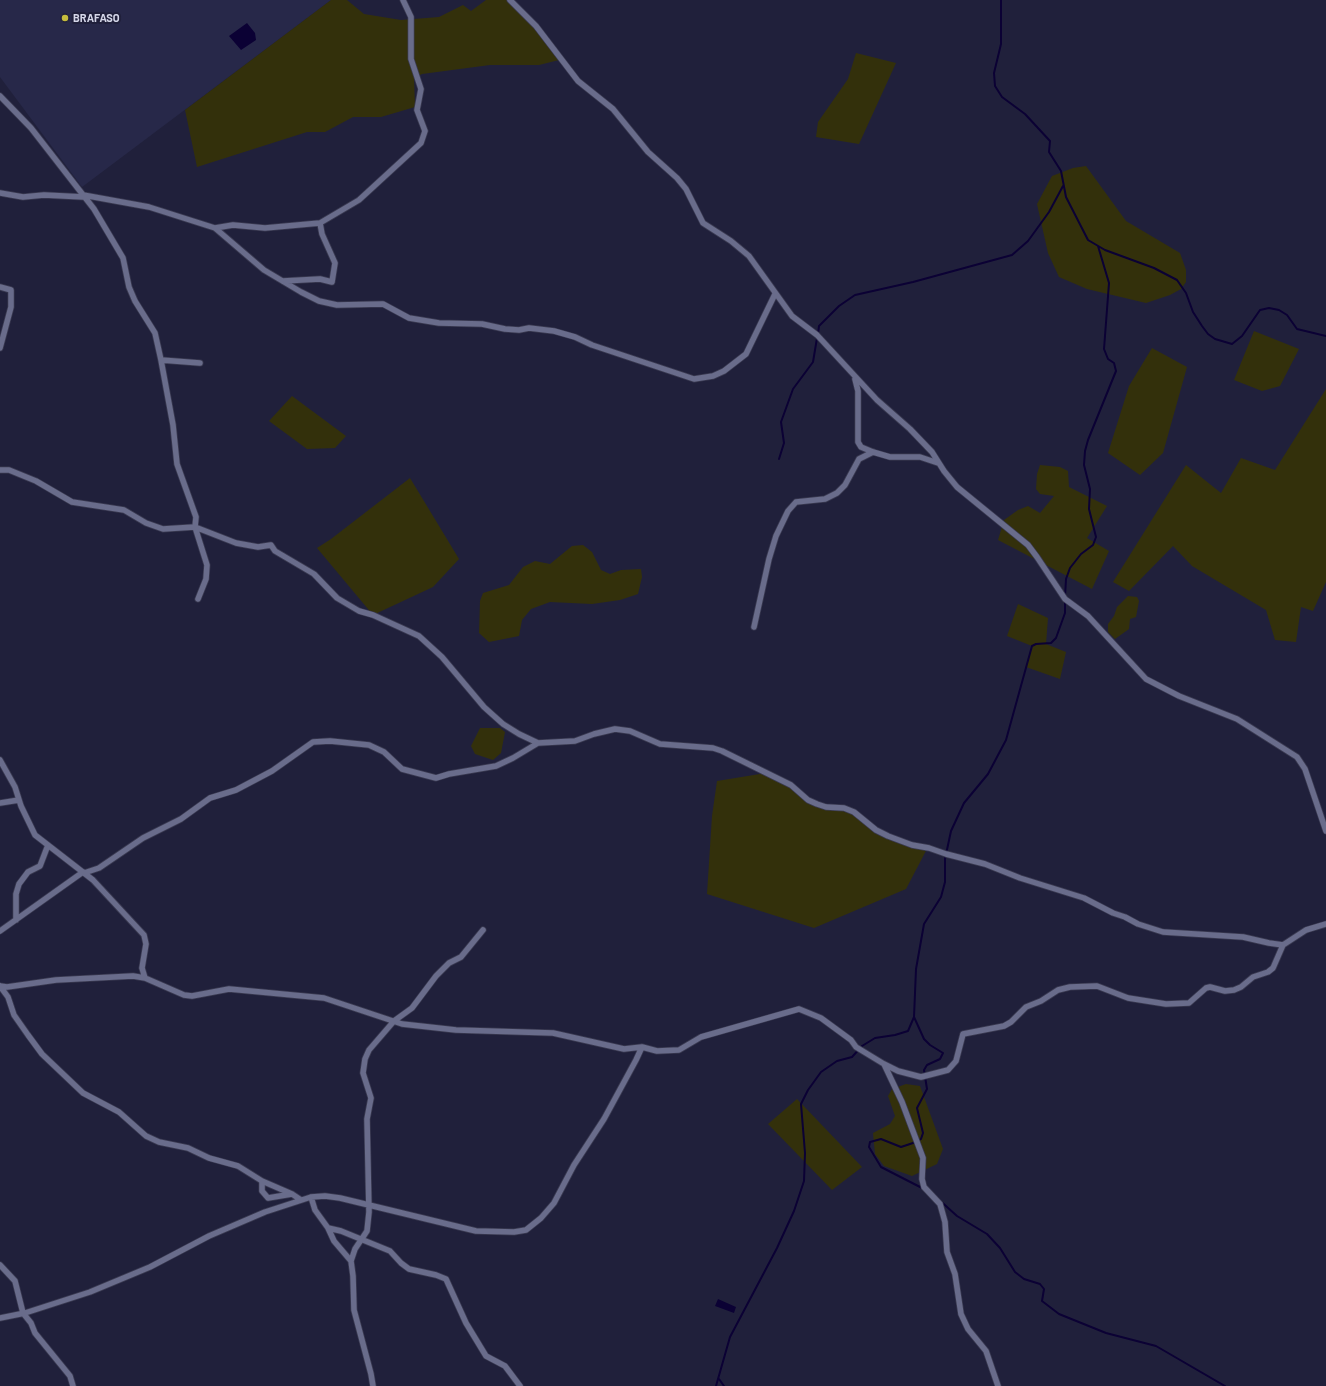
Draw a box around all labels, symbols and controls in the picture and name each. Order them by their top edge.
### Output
place label: BRAFASO [73,11,120,25]
marker: BRAFASO [60,13,70,23]

